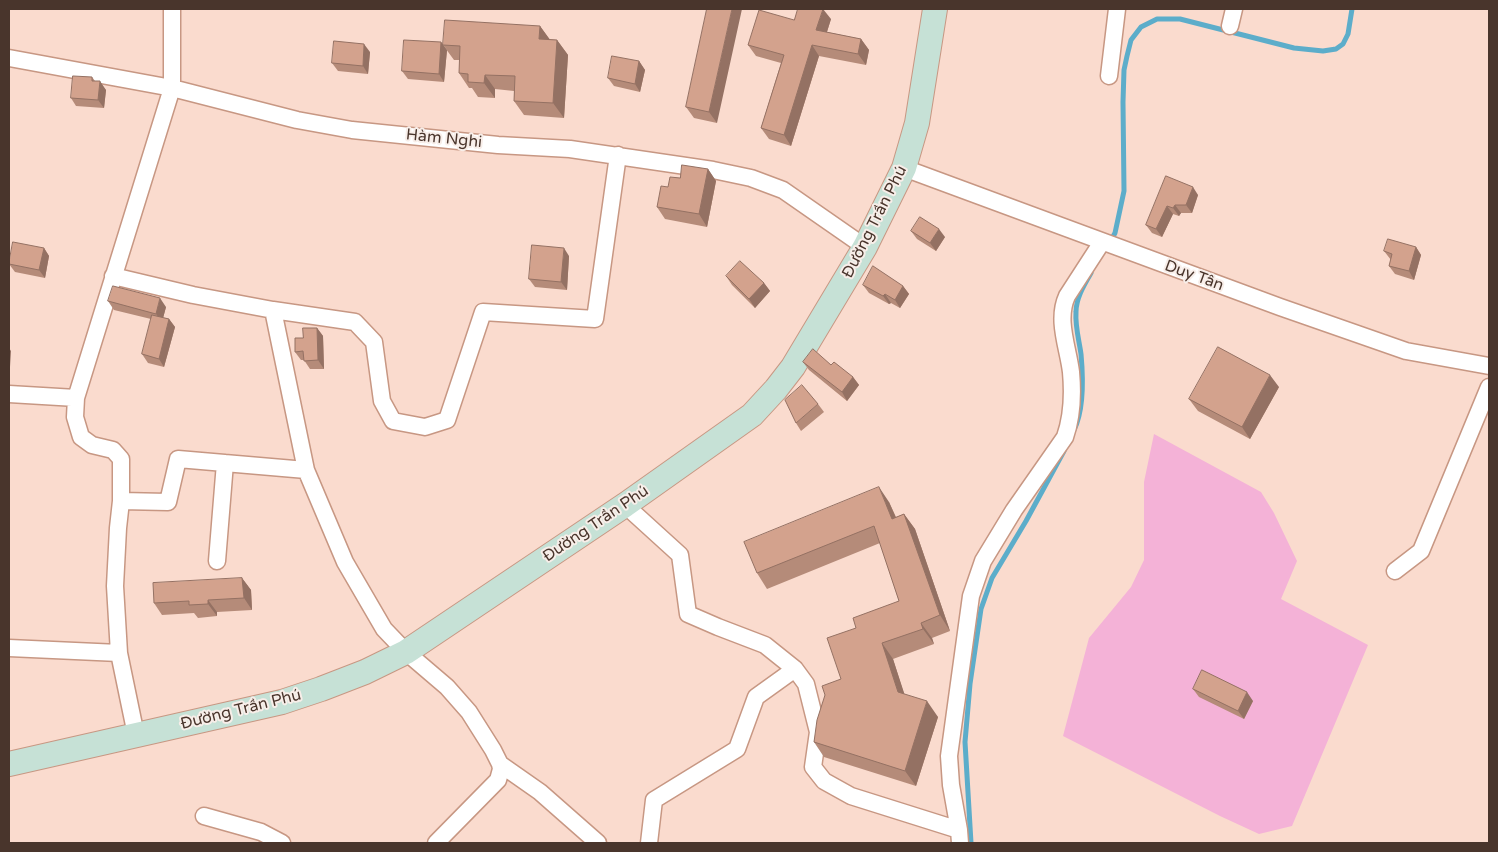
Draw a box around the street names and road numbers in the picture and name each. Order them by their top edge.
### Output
street label: Hàm Nghi [405,125,483,153]
street label: Đường Trần Phú [838,163,912,281]
street label: Duy Tân [1162,256,1226,296]
street label: Đường Trần Phú [539,482,653,566]
street label: Đường Trần Phú [179,686,303,734]

